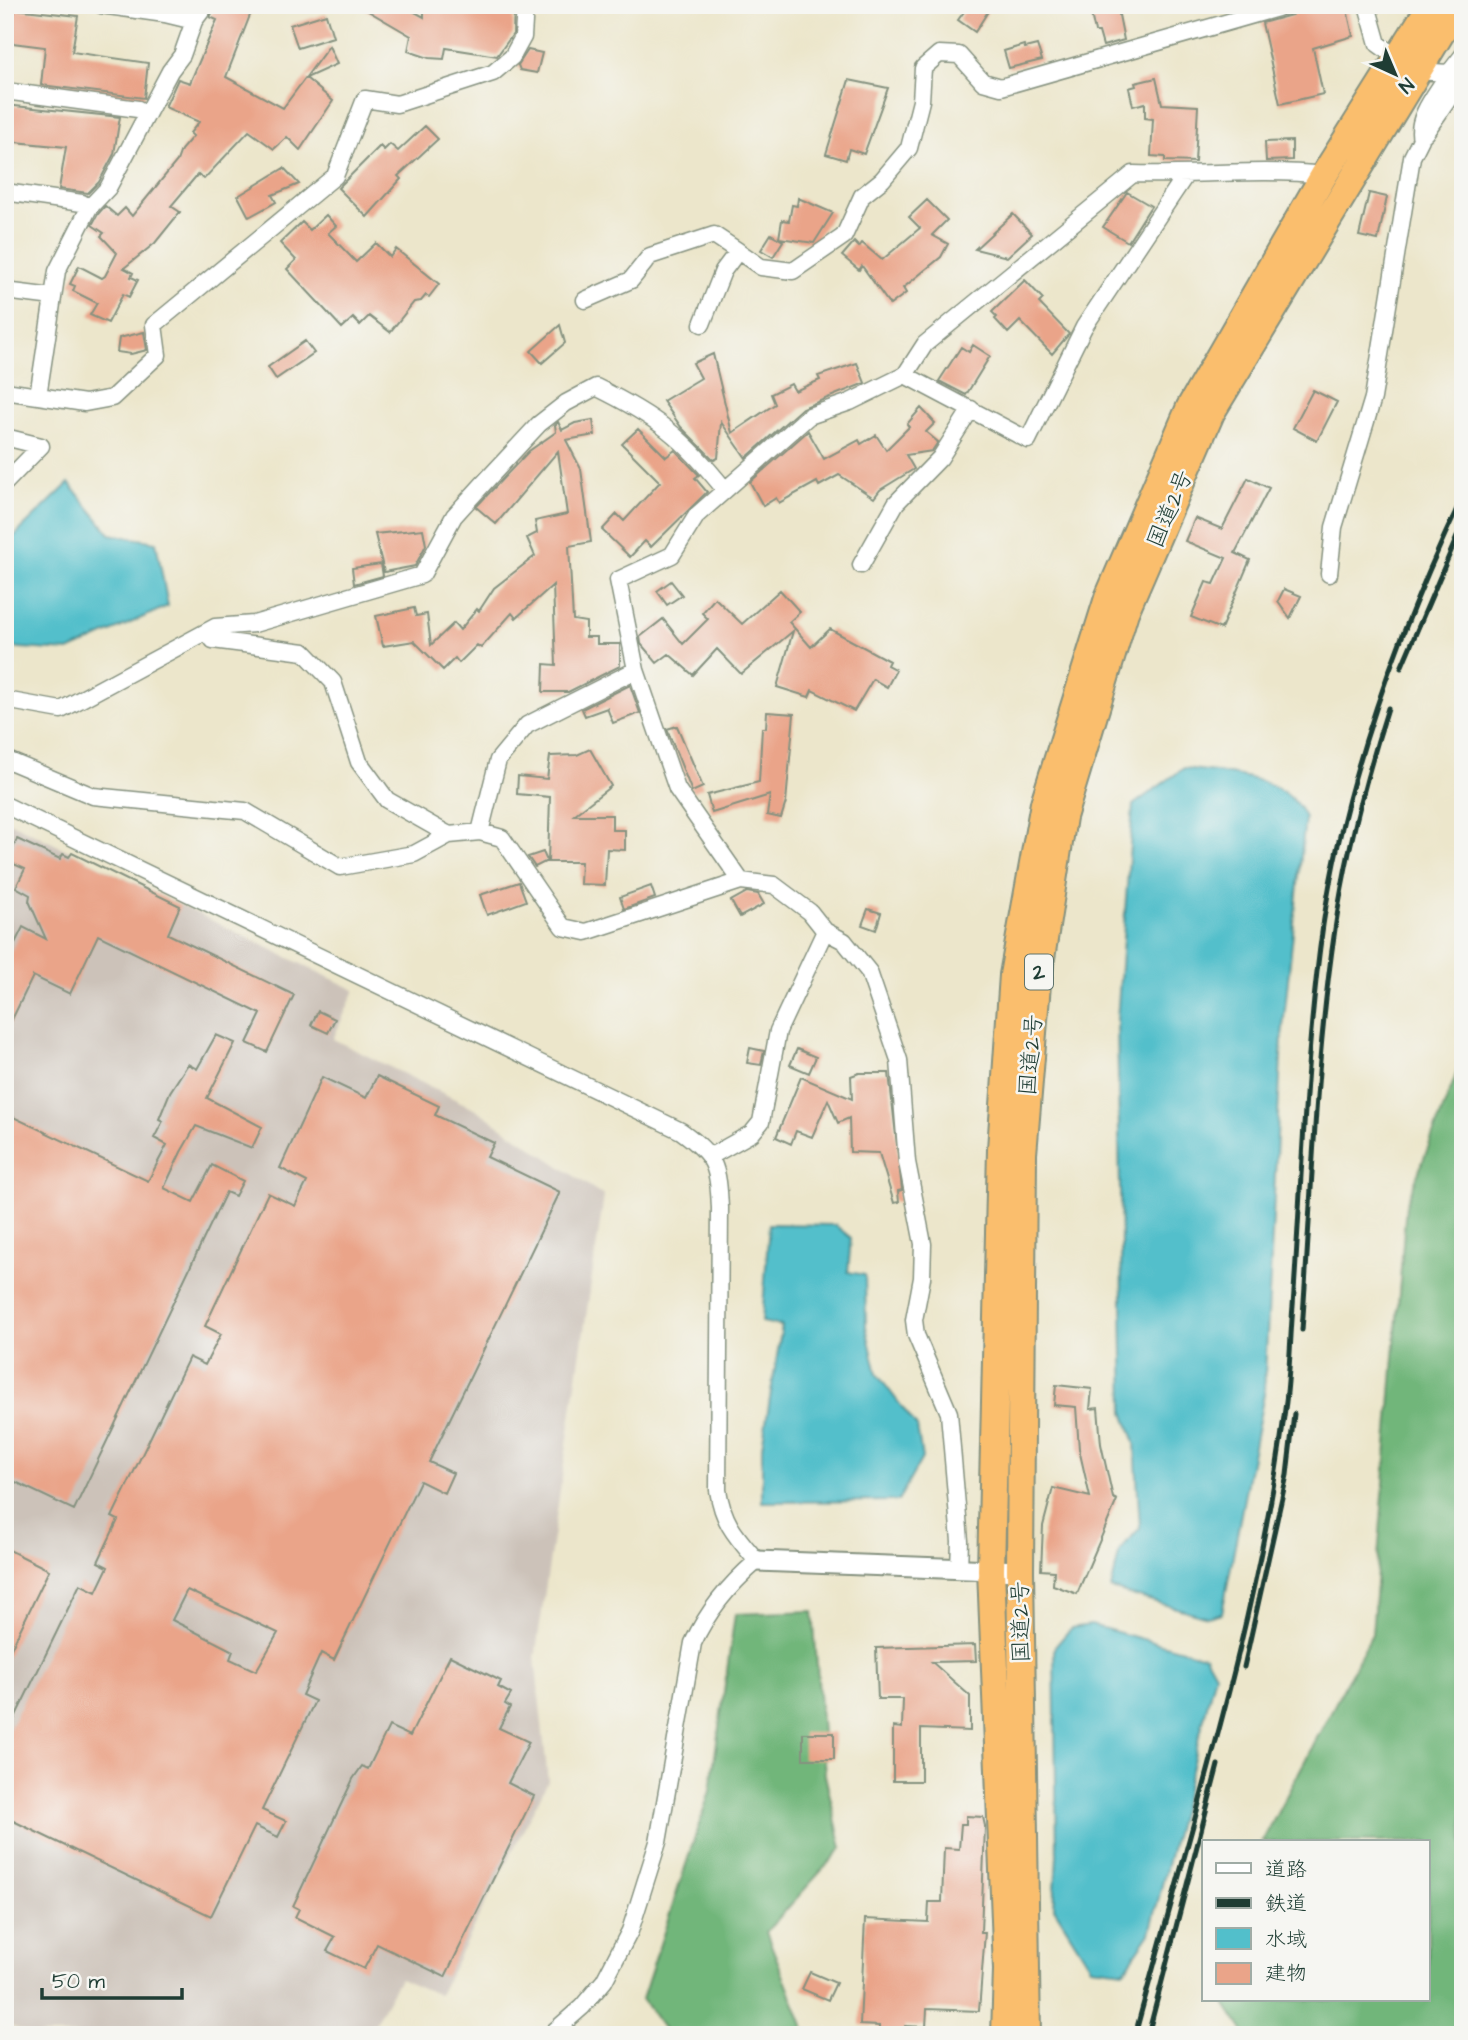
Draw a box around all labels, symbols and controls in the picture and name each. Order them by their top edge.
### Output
north arrow [1360,38,1430,108]
text: N [1392,71,1419,99]
street label: 国道2号 [1139,465,1201,553]
road number: 2 [1025,954,1053,990]
street label: 国道2号 [1011,1013,1051,1097]
street label: 国道2号 [1004,1581,1038,1663]
legend [1202,1840,1430,2002]
text: 道路 [1265,1855,1307,1884]
text: 鉄道 [1265,1889,1307,1918]
text: 水域 [1265,1925,1307,1954]
scale bar [42,1956,182,2000]
text: 建物 [1265,1959,1307,1988]
text: 50 m [52,1967,106,1996]

